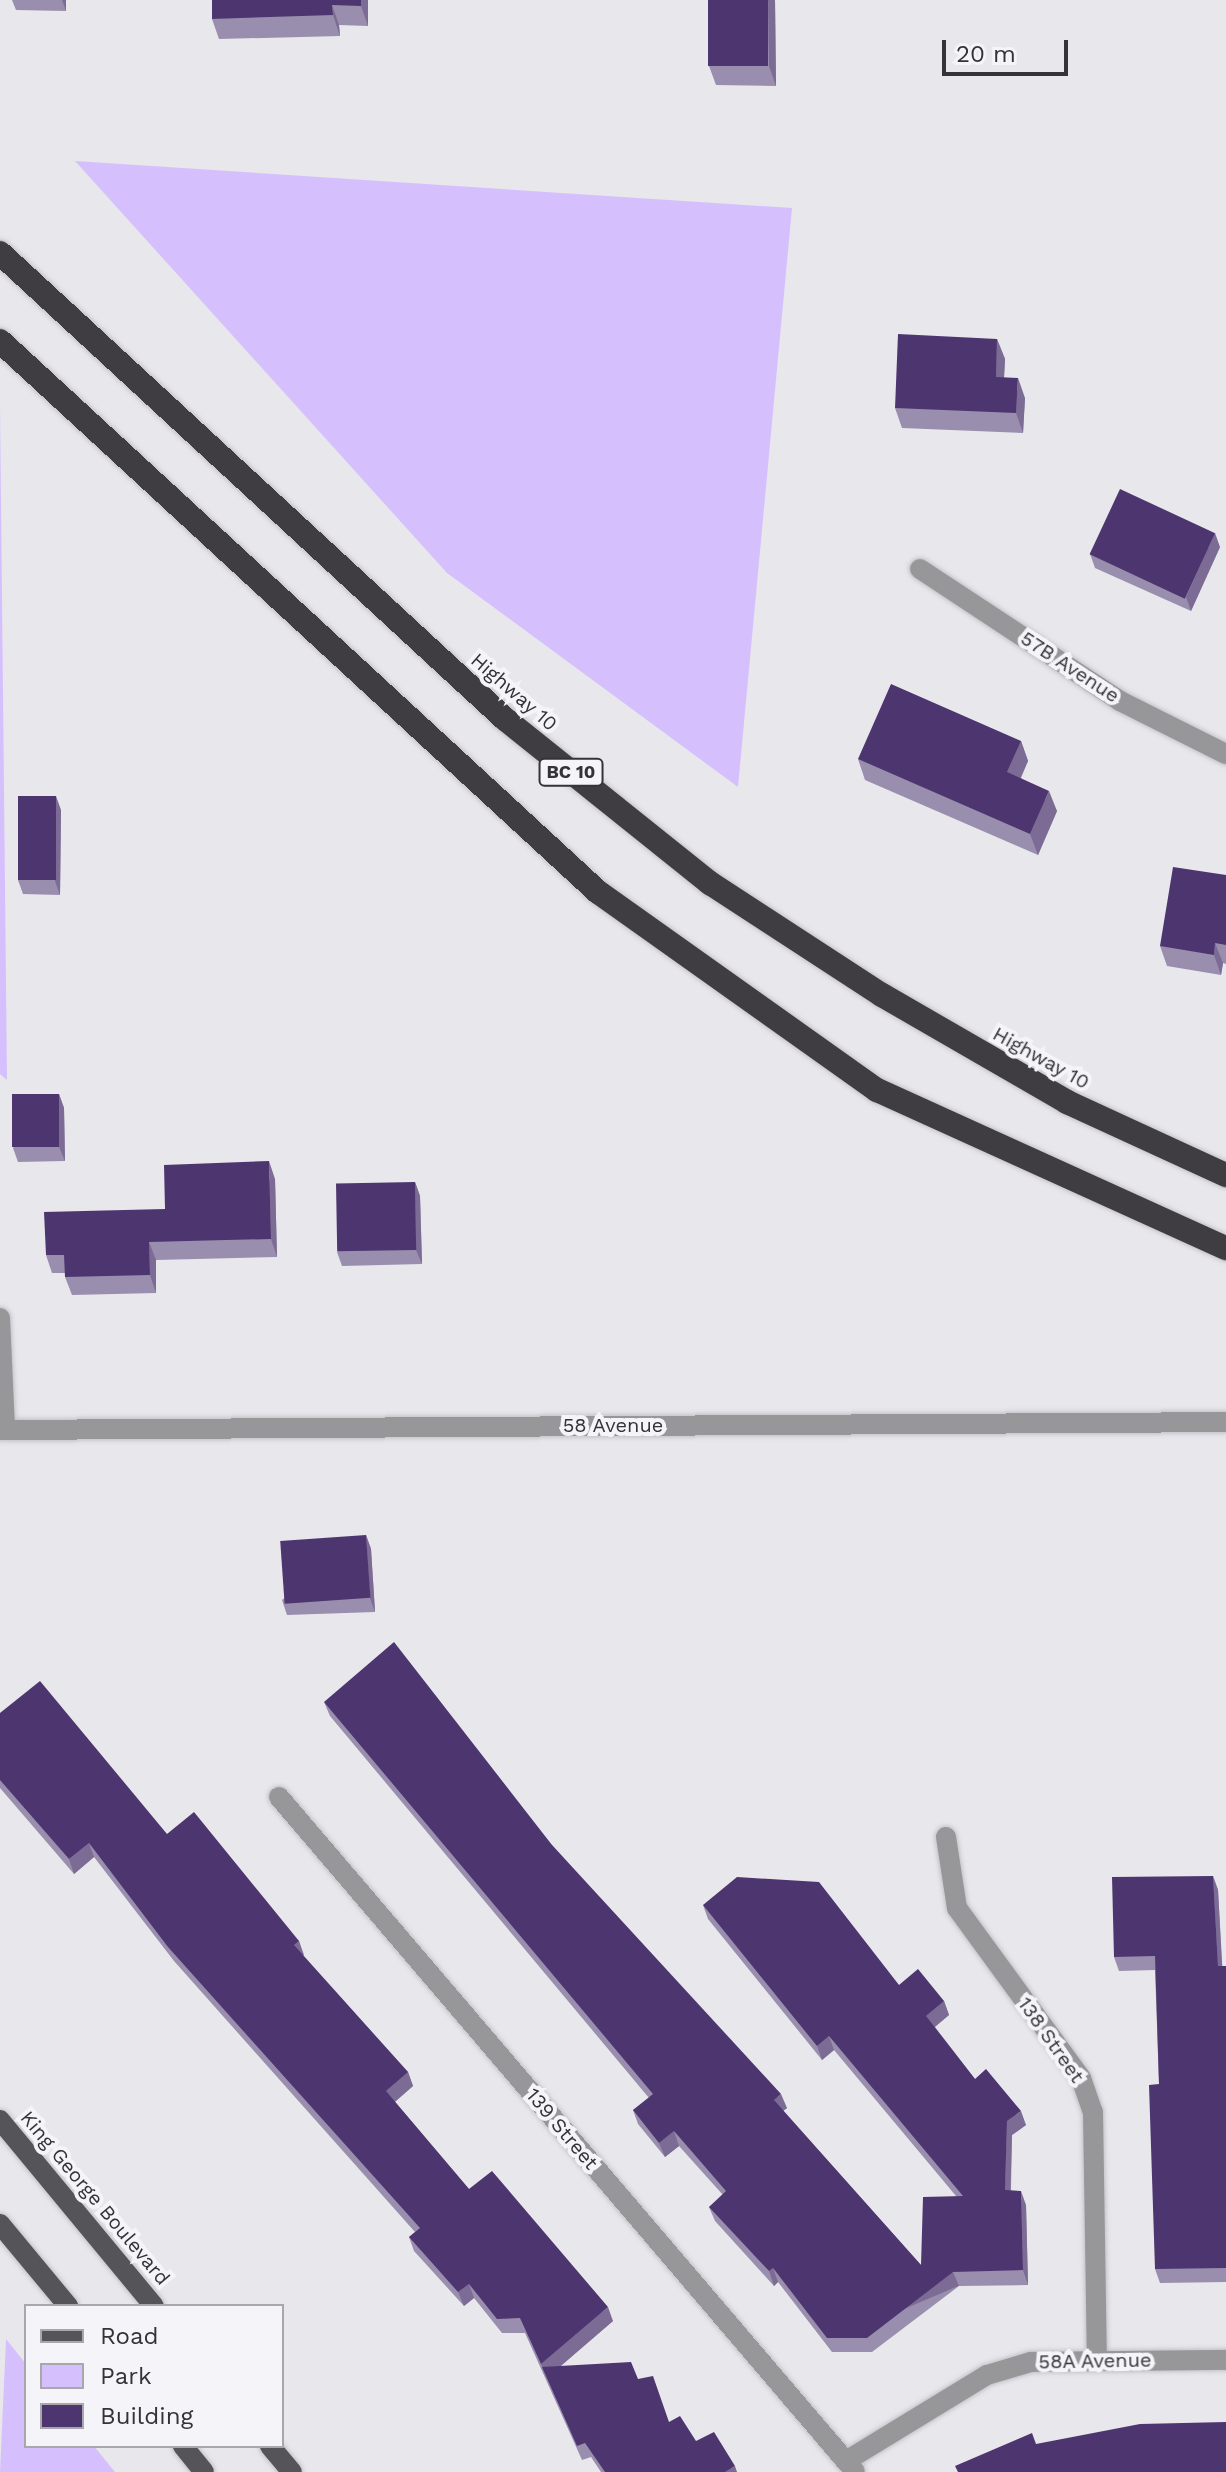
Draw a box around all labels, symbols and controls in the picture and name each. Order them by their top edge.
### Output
scale bar [946,24,1072,74]
text: 20 m [956,40,1016,68]
street label: 57B Avenue [1016,626,1124,708]
street label: Highway 10 [466,648,562,736]
road number: BC 10 [537,758,605,786]
street label: Highway 10 [988,1021,1094,1095]
street label: 58 Avenue [562,1413,664,1437]
street label: 138 Street [1013,1993,1089,2087]
street label: 139 Street [521,2083,603,2175]
street label: King George Boulevard [15,2106,175,2290]
legend [24,2304,284,2448]
text: Road [100,2322,159,2350]
street label: 58A Avenue [1037,2348,1153,2374]
text: Park [100,2362,152,2390]
text: Building [100,2402,193,2430]

